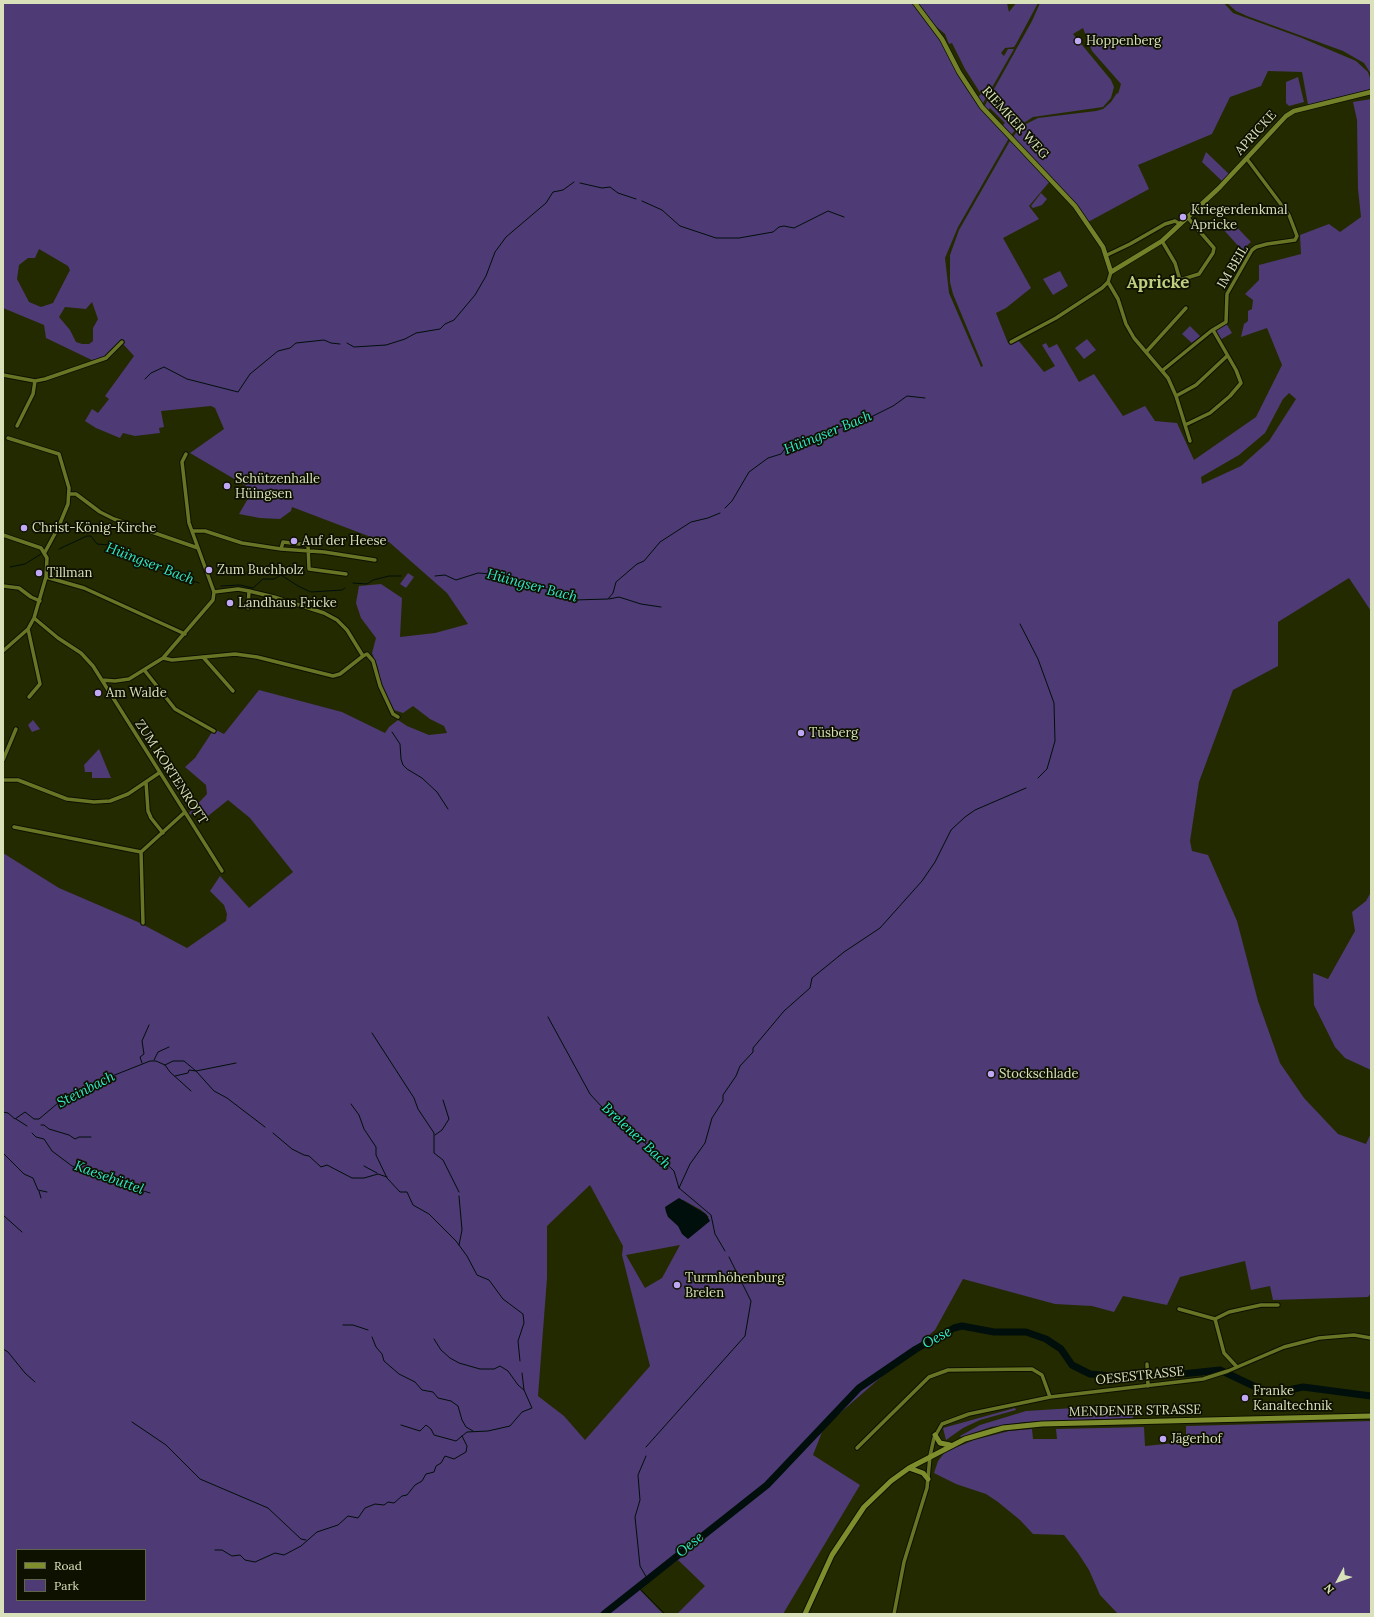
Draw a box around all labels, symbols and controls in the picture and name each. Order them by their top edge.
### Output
place label: Hoppenberg [1086,33,1161,49]
marker: Hoppenberg [1073,36,1083,46]
street label: RIEMKER WEG [978,84,1052,162]
street label: APRICKE [1232,108,1280,158]
place label: Kriegerdenkmal Apricke [1191,202,1287,233]
marker: Kriegerdenkmal Apricke [1178,212,1188,222]
street label: IM BEIL [1214,243,1252,291]
district label: Apricke [1127,273,1189,293]
water label: Hüingser Bach [782,408,874,458]
place label: Schützenhalle Hüingsen [235,471,320,502]
marker: Schützenhalle Hüingsen [222,481,232,491]
place label: Christ-König-Kirche [32,520,156,536]
marker: Christ-König-Kirche [19,523,29,533]
place label: Auf der Heese [302,533,387,549]
marker: Auf der Heese [289,536,299,546]
water label: Hüingser Bach [104,539,196,589]
place label: Zum Buchholz [217,562,304,578]
place label: Tillman [47,565,92,581]
marker: Zum Buchholz [204,565,214,575]
water label: Hüingser Bach [485,566,579,606]
marker: Tillman [34,568,44,578]
place label: Landhaus Fricke [238,595,337,611]
marker: Landhaus Fricke [225,598,235,608]
place label: Am Walde [106,685,167,701]
marker: Am Walde [93,688,103,698]
street label: ZUM KORTENROTT [131,717,211,827]
place label: Tüsberg [809,725,858,741]
marker: Tüsberg [796,728,806,738]
place label: Stockschlade [999,1066,1079,1082]
water label: Steinbach [54,1068,118,1112]
marker: Stockschlade [986,1069,996,1079]
water label: Brelener Bach [598,1100,674,1172]
water label: Kaesebüttel [72,1158,146,1198]
place label: Turmhöhenburg Brelen [685,1270,784,1301]
marker: Turmhöhenburg Brelen [672,1280,682,1290]
water label: Oese [920,1323,954,1353]
street label: OESESTRASSE [1095,1364,1185,1388]
place label: Franke Kanaltechnik [1253,1383,1332,1414]
marker: Franke Kanaltechnik [1240,1393,1250,1403]
street label: MENDENER STRASSE [1069,1402,1201,1420]
place label: Jägerhof [1171,1431,1222,1447]
marker: Jägerhof [1158,1434,1168,1444]
water label: Oese [673,1529,707,1561]
legend [16,1549,146,1601]
text: Road [54,1558,82,1573]
north arrow [1318,1561,1358,1601]
text: Park [54,1578,79,1593]
text: N [1321,1581,1337,1597]

